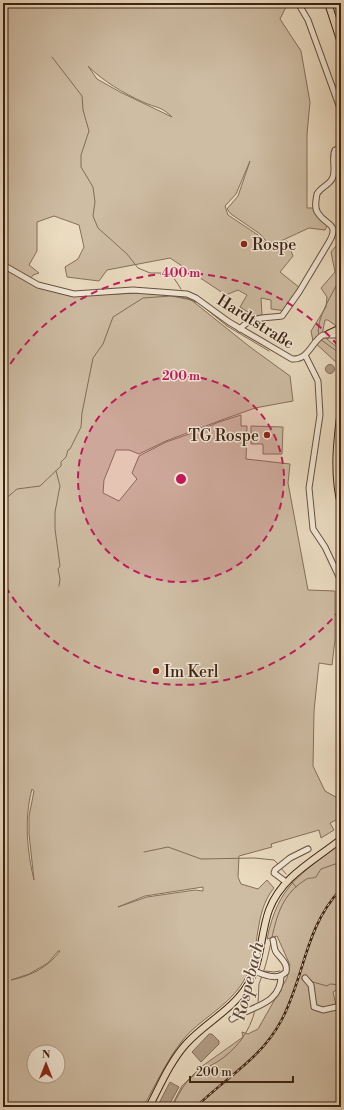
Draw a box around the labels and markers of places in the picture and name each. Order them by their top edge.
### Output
place label: Rospe [252,235,296,255]
marker: Rospe [239,239,249,249]
place label: TG Rospe [188,426,259,446]
marker: TG Rospe [262,430,272,440]
centre of rings [174,472,188,486]
place label: Im Kerl [164,662,219,682]
marker: Im Kerl [151,666,161,676]

